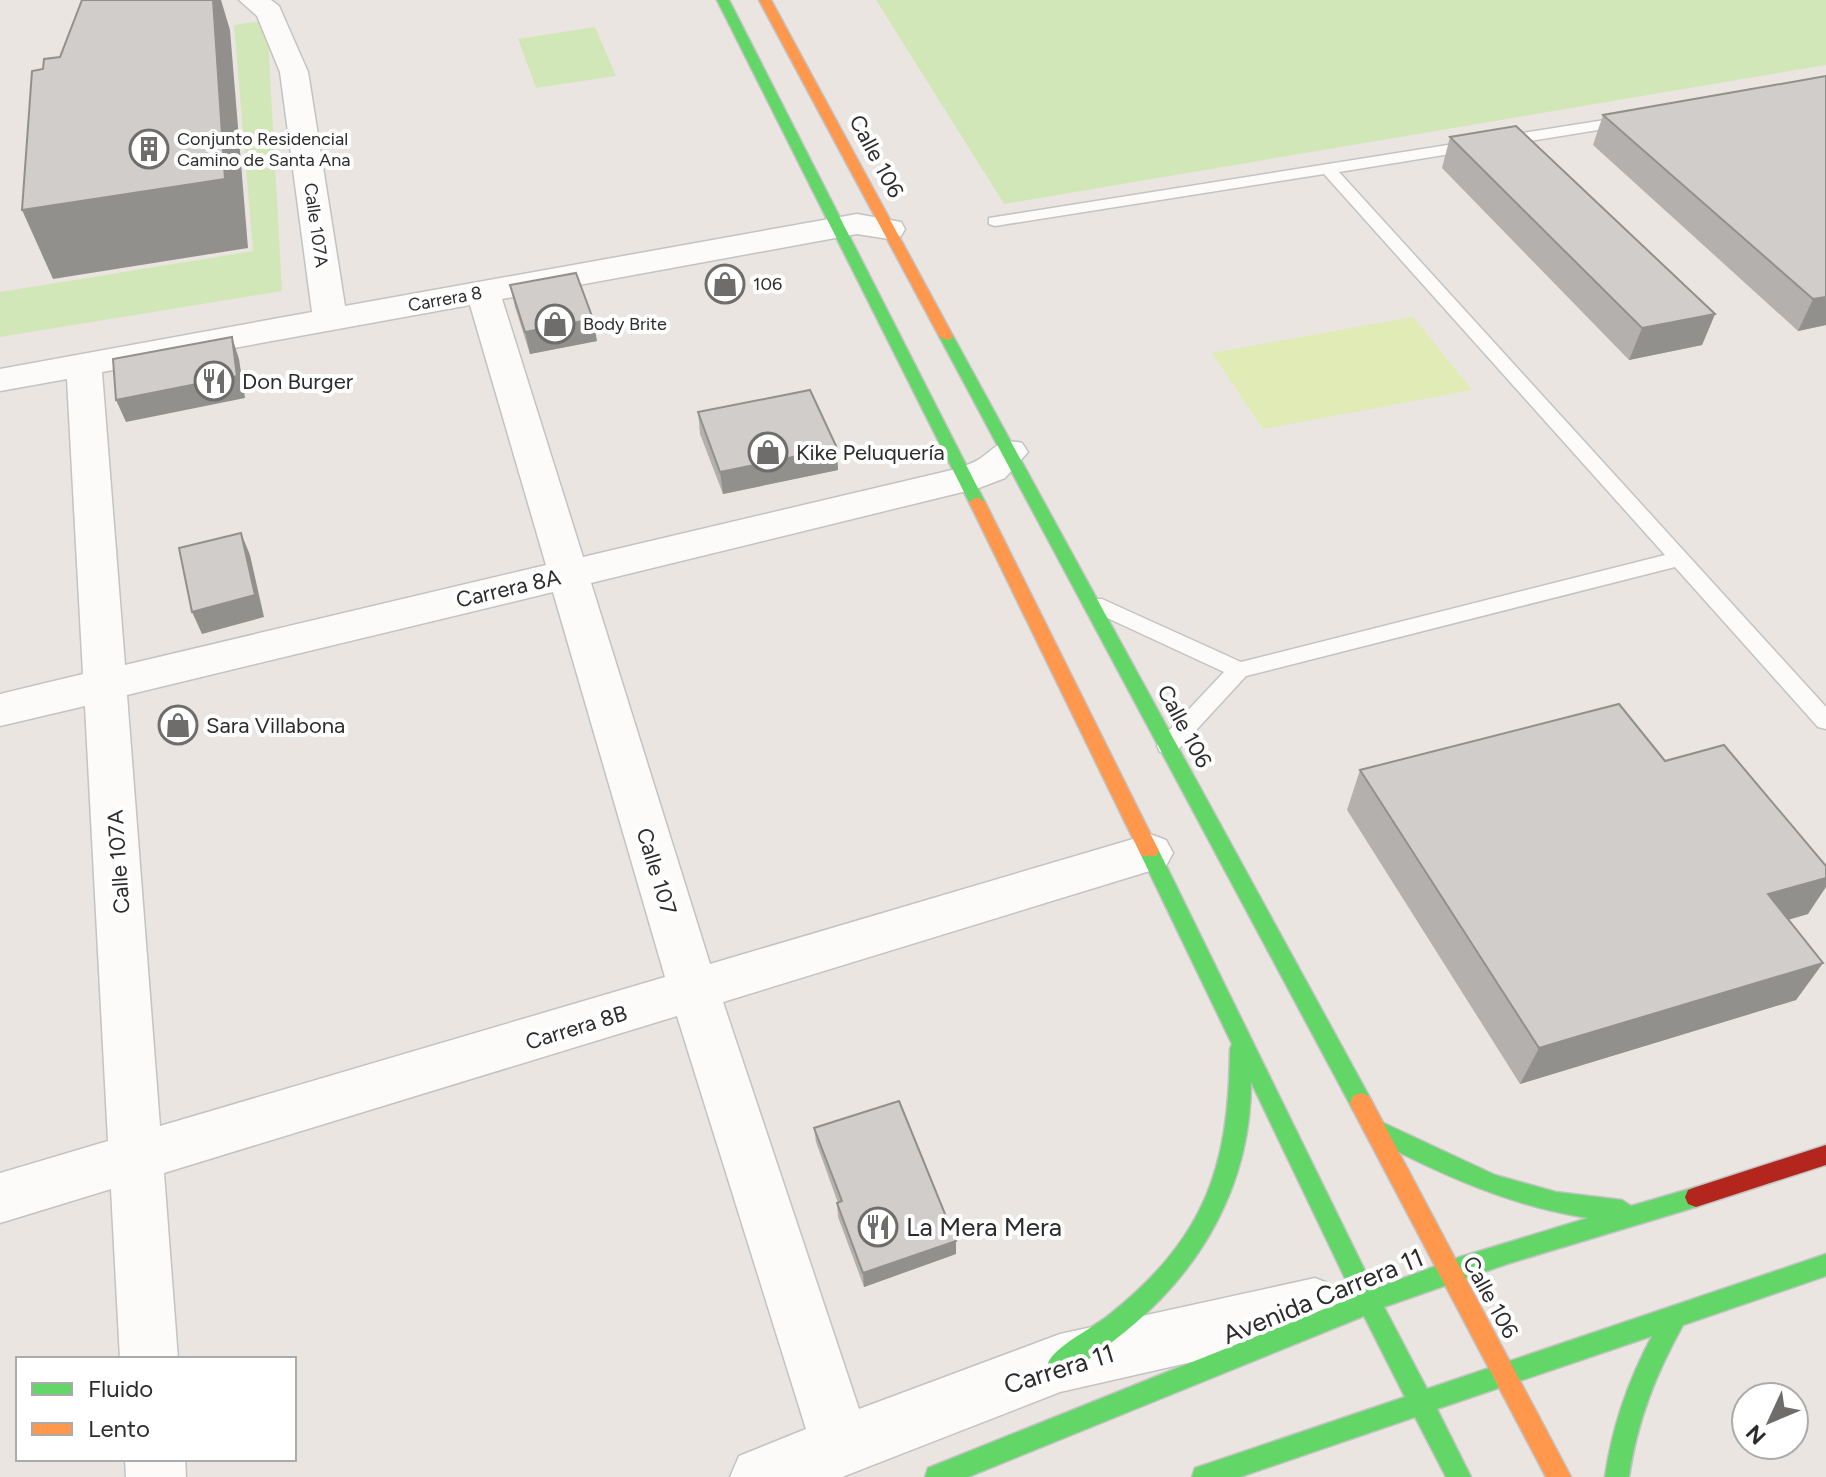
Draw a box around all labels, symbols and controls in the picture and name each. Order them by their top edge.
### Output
street label: Calle 106 [844,110,910,202]
building icon: Conjunto Residencial Camino de Santa Ana [128,128,170,170]
place label: Conjunto Residencial Camino de Santa Ana [177,128,350,171]
street label: Calle 107A [299,181,333,269]
shop icon: 106 [704,263,746,305]
place label: 106 [753,273,782,295]
street label: Carrera 8 [406,282,484,316]
shop icon: Body Brite [534,303,576,345]
place label: Body Brite [583,313,667,335]
restaurant icon: Don Burger [193,360,235,402]
place label: Don Burger [242,368,354,395]
shop icon: Kike Peluquería [747,431,789,473]
place label: Kike Peluquería [796,439,945,466]
street label: Carrera 8A [453,563,563,614]
street label: Calle 106 [1152,680,1218,772]
shop icon: Sara Villabona [157,704,199,746]
place label: Sara Villabona [206,712,345,739]
street label: Calle 107A [101,809,136,915]
street label: Calle 107 [631,825,683,918]
street label: Carrera 8B [522,999,630,1056]
restaurant icon: La Mera Mera [857,1206,899,1248]
place label: La Mera Mera [906,1211,1062,1243]
street label: Avenida Carrera 11 [1218,1241,1428,1351]
street label: Calle 106 [1457,1251,1524,1343]
street label: Carrera 11 [1000,1337,1118,1401]
legend [16,1357,296,1461]
text: Fluido [88,1374,153,1403]
north arrow [1730,1381,1810,1461]
text: Lento [88,1414,150,1443]
text: N [1740,1419,1772,1450]

